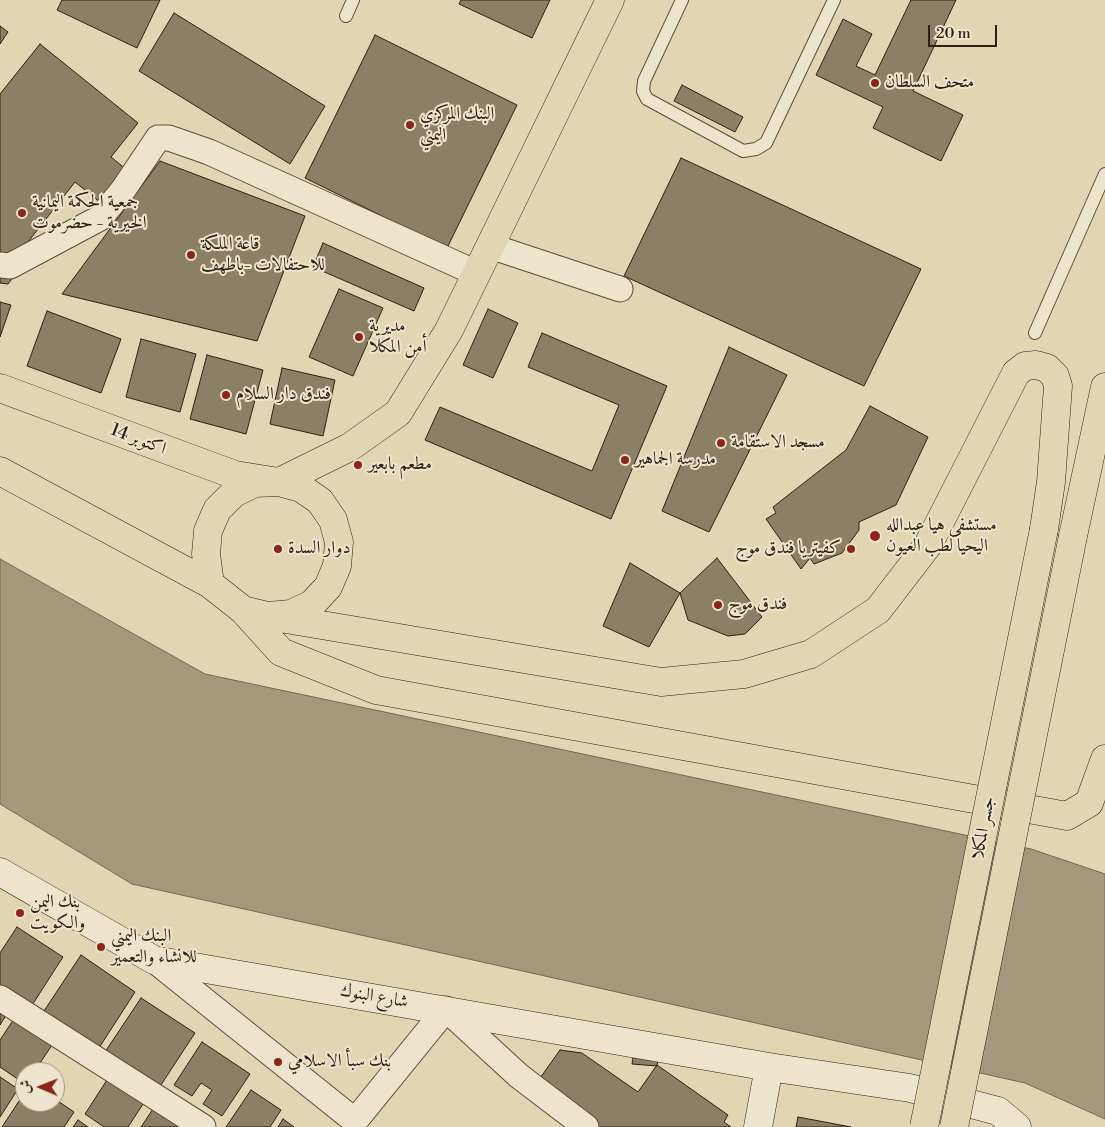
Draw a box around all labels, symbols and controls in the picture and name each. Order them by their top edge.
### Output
scale bar [930,15,999,47]
text: 20 m [936,24,971,43]
place label: متحف السلطان [885,72,974,94]
marker: متحف السلطان [869,77,881,89]
place label: البنك المركزي اليمني [420,104,494,146]
marker: البنك المركزي اليمني [404,119,416,131]
place label: جمعية الحكمة اليمانية الخيرية - حضرموت [32,192,147,234]
marker: جمعية الحكمة اليمانية الخيرية - حضرموت [16,207,28,219]
place label: قاعة الملكة للاحتفالات -باطهف [201,234,325,276]
marker: قاعة الملكة للاحتفالات -باطهف [185,249,197,261]
place label: مديرية أمن المكلا [369,316,427,358]
marker: مديرية أمن المكلا [353,331,365,343]
place label: فندق دار السلام [236,384,331,406]
marker: فندق دار السلام [220,389,232,401]
street label: 14 اكتوبر [107,420,169,460]
place label: مسجد الاستقامة [731,432,825,454]
marker: مسجد الاستقامة [715,437,727,449]
place label: مدرسة الجماهير [635,449,716,471]
place label: مطعم بابعير [368,454,432,476]
marker: مدرسة الجماهير [619,454,631,466]
marker: مطعم بابعير [352,459,364,471]
place label: مستشفى هيا عبدالله اليحيا لطب العيون [886,515,997,558]
marker: مستشفى هيا عبدالله اليحيا لطب العيون [868,529,882,543]
place label: دوار السدة [288,538,350,560]
place label: كفيتريا فندق موج [735,538,841,560]
marker: دوار السدة [272,543,284,555]
marker: كفيتريا فندق موج [845,543,857,555]
place label: فندق موج [728,594,787,616]
marker: فندق موج [712,599,724,611]
street label: جسر المكلا [967,795,1001,861]
place label: بنك اليمن والكويت [30,892,85,934]
marker: بنك اليمن والكويت [14,907,26,919]
place label: البنك اليمني للانشاء والتعمير [111,926,197,969]
marker: البنك اليمني للانشاء والتعمير [95,941,107,953]
street label: شارع البنوك [338,980,410,1014]
place label: بنك سبأ الاسلامي [288,1051,391,1073]
marker: بنك سبأ الاسلامي [272,1056,284,1068]
north arrow [15,1062,65,1112]
text: ش [17,1080,35,1094]

